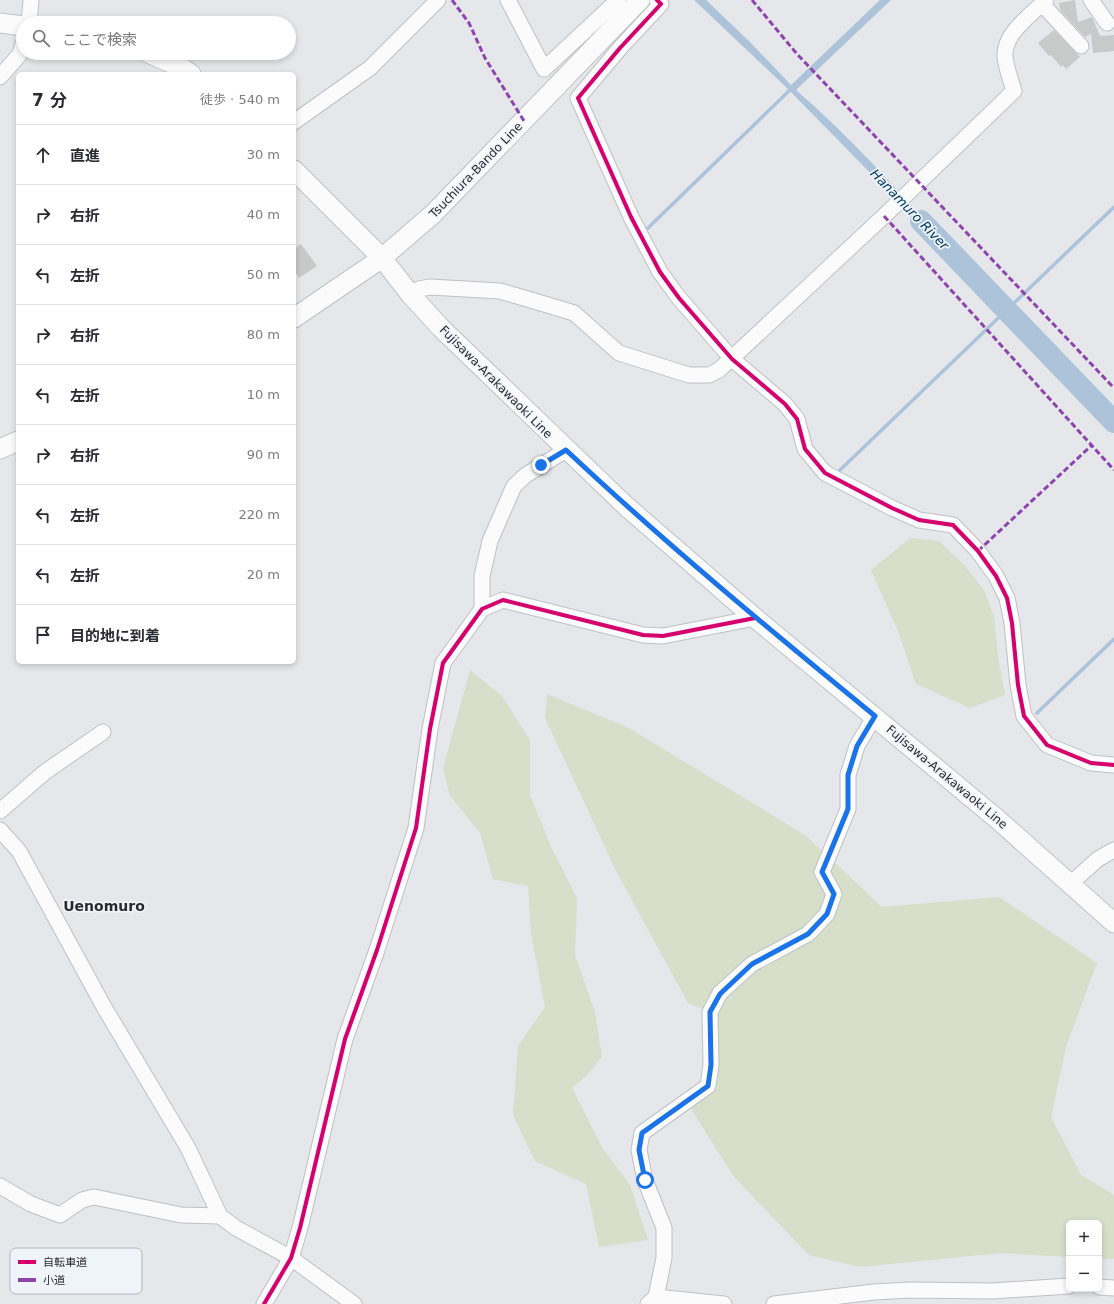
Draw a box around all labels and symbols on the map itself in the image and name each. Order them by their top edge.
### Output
street label: Tsuchiura-Bando Line [426,119,525,221]
water label: Hanamuro River [867,166,953,254]
street label: Fujisawa-Arakawaoki Line [437,323,555,441]
route end [532,456,550,474]
street label: Fujisawa-Arakawaoki Line [884,722,1010,832]
district label: Uenomuro [63,898,145,914]
route start [636,1171,654,1189]
legend [10,1248,142,1294]
text: 自転車道 [43,1256,87,1269]
text: 小道 [43,1274,65,1287]

